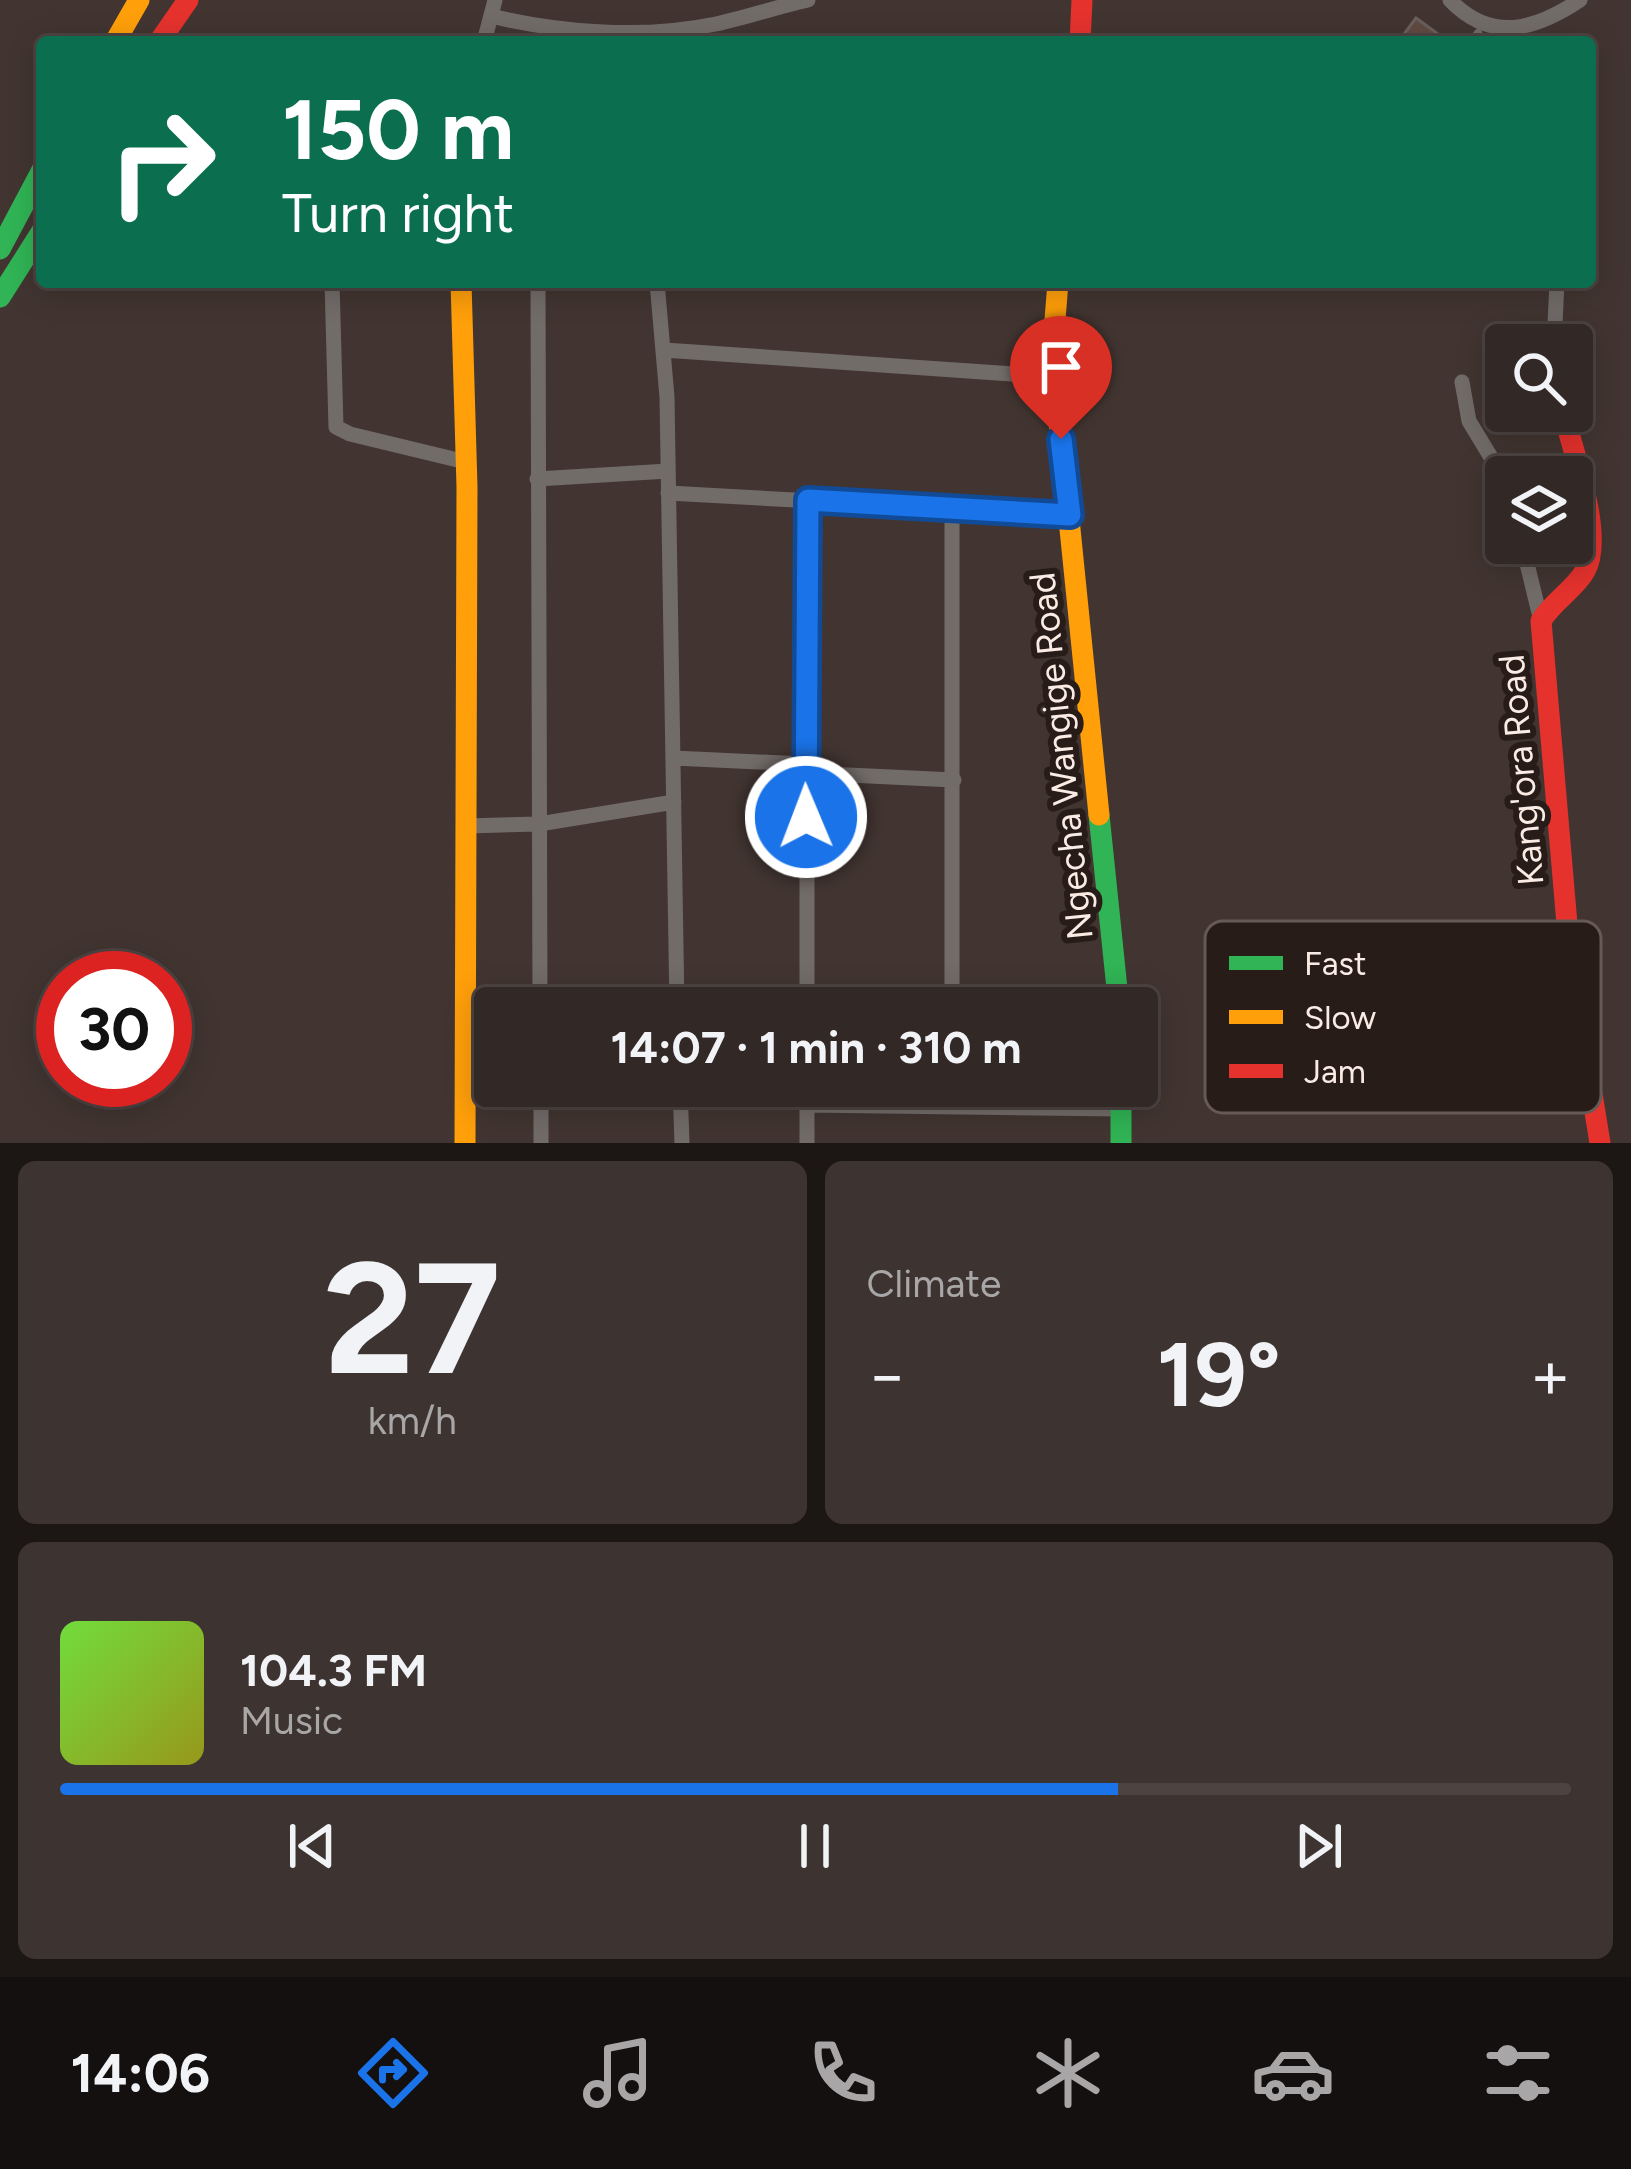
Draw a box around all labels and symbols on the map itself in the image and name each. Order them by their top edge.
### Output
pin [1010,316,1112,439]
street label: Ngecha Wangige Road [1020,570,1102,942]
street label: Kang'ora Road [1489,653,1553,887]
position arrow [743,754,869,880]
legend [1205,921,1601,1113]
text: Fast [1304,944,1366,983]
speed limit sign: 30 [36,951,192,1107]
text: Slow [1304,998,1376,1037]
text: Jam [1304,1052,1366,1091]

